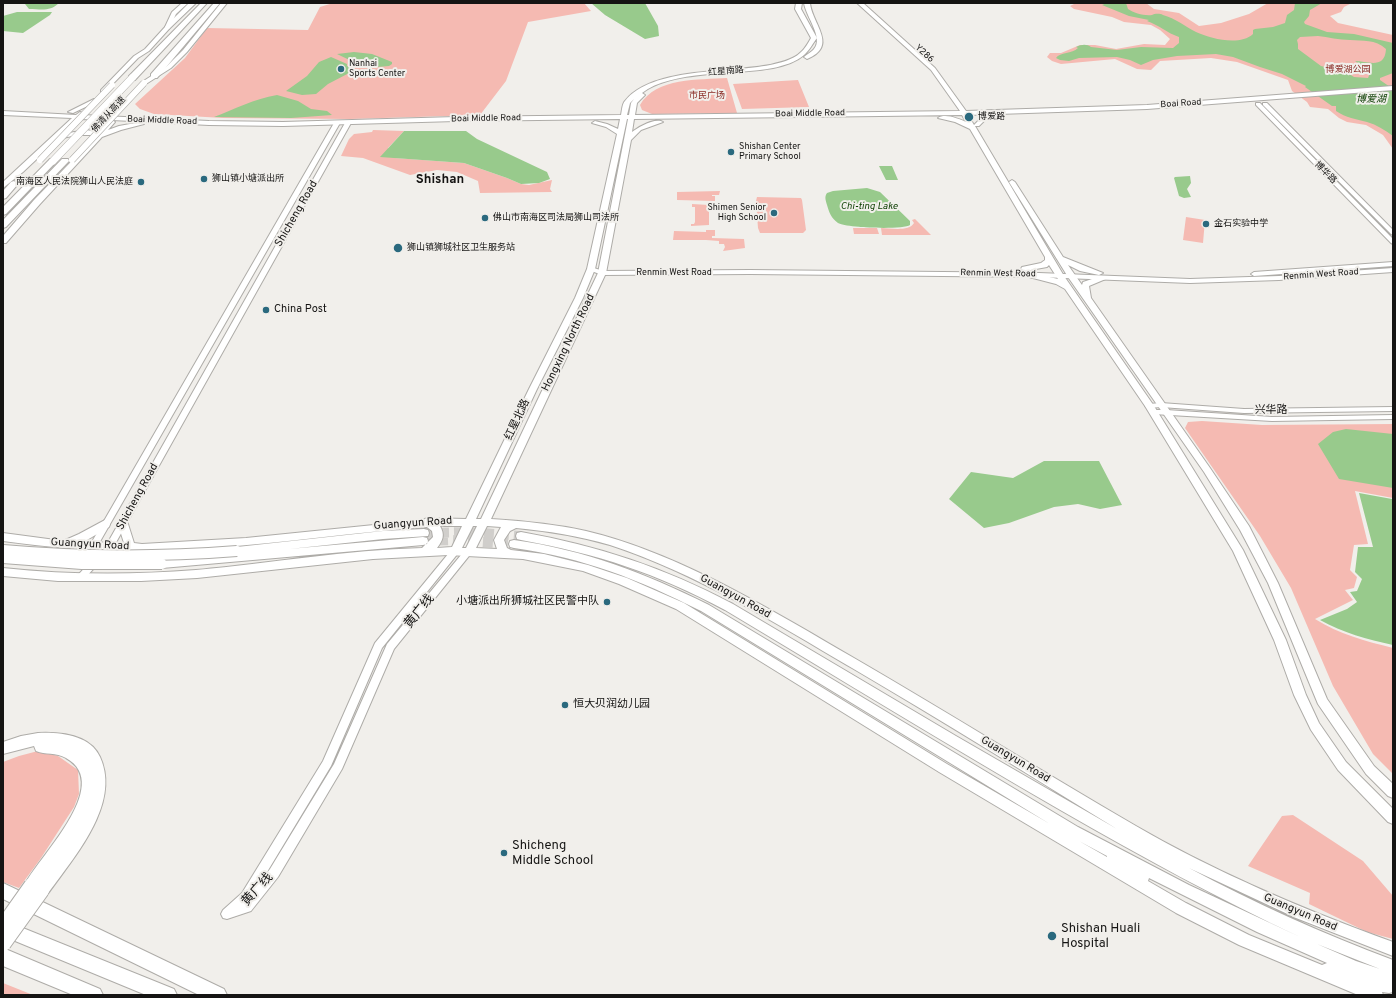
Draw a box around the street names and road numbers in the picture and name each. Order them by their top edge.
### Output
street label: Y286 [912,43,936,65]
street label: 红星南路 [708,65,744,79]
street label: 佛清从高速 [90,95,128,135]
street label: Boai Road [1160,97,1202,111]
street label: Boai Middle Road [775,108,845,120]
street label: Boai Middle Road [451,113,521,125]
street label: Boai Middle Road [127,114,197,128]
street label: 博华路 [1312,160,1338,186]
street label: Shicheng Road [273,179,321,249]
street label: Renmin West Road [1283,267,1359,283]
street label: Renmin West Road [636,268,712,278]
street label: Renmin West Road [960,268,1036,280]
street label: Hongxing North Road [540,292,598,394]
street label: 红星北路 [503,397,533,443]
street label: 兴华路 [1255,404,1287,418]
street label: Shicheng Road [114,461,162,533]
street label: Guangyun Road [373,515,453,533]
street label: Guangyun Road [50,536,130,554]
street label: Guangyun Road [697,572,773,622]
street label: 黄广线 [402,592,438,632]
street label: Guangyun Road [978,734,1052,786]
street label: 黄广线 [239,870,277,910]
street label: Guangyun Road [1261,892,1339,934]

